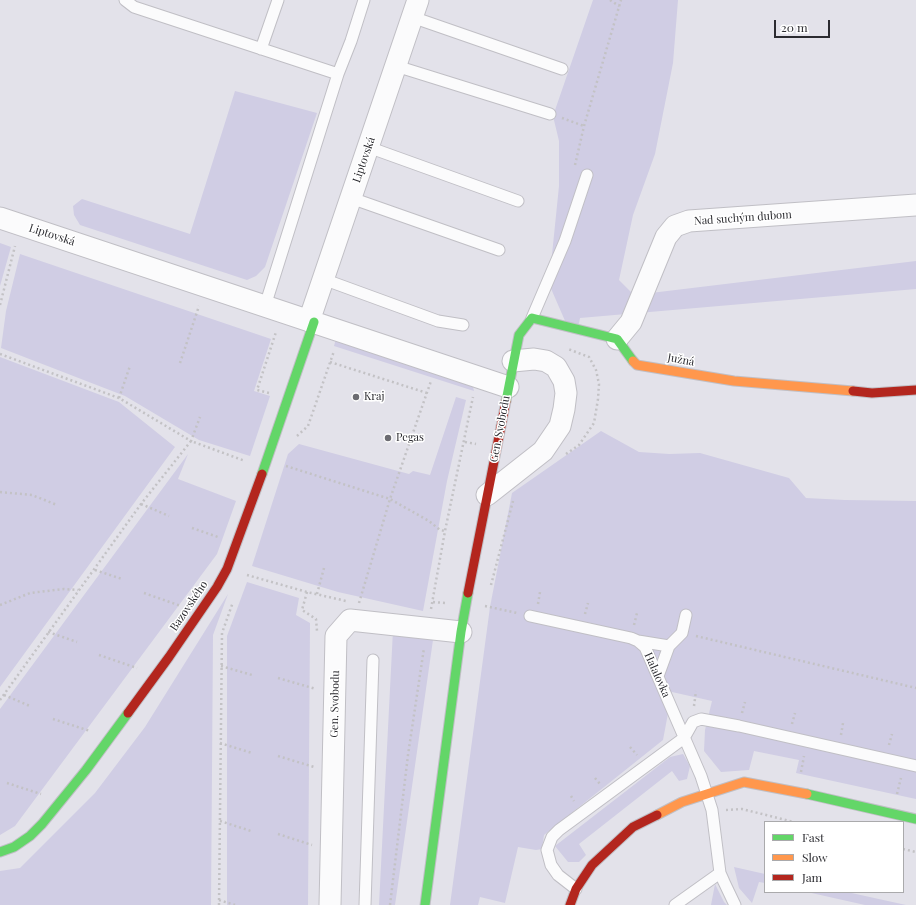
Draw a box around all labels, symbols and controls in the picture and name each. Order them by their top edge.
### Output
scale bar [776,12,832,38]
text: 20 m [781,19,808,35]
street label: Liptovská [350,135,378,185]
street label: Nad suchým dubom [694,208,792,228]
street label: Liptovská [27,221,77,249]
street label: Južná [667,351,695,369]
place label: Kraj [364,390,385,404]
marker: Kraj [351,392,361,402]
street label: Gen. Svobodu [487,395,513,463]
place label: Pegas [396,431,424,445]
marker: Pegas [383,433,393,443]
street label: Bazovského [167,578,211,634]
street label: Halalovka [641,650,673,700]
street label: Gen. Svobodu [328,670,342,738]
legend [764,821,904,893]
text: Fast [802,829,824,845]
text: Slow [802,849,828,865]
text: Jam [802,869,822,885]

